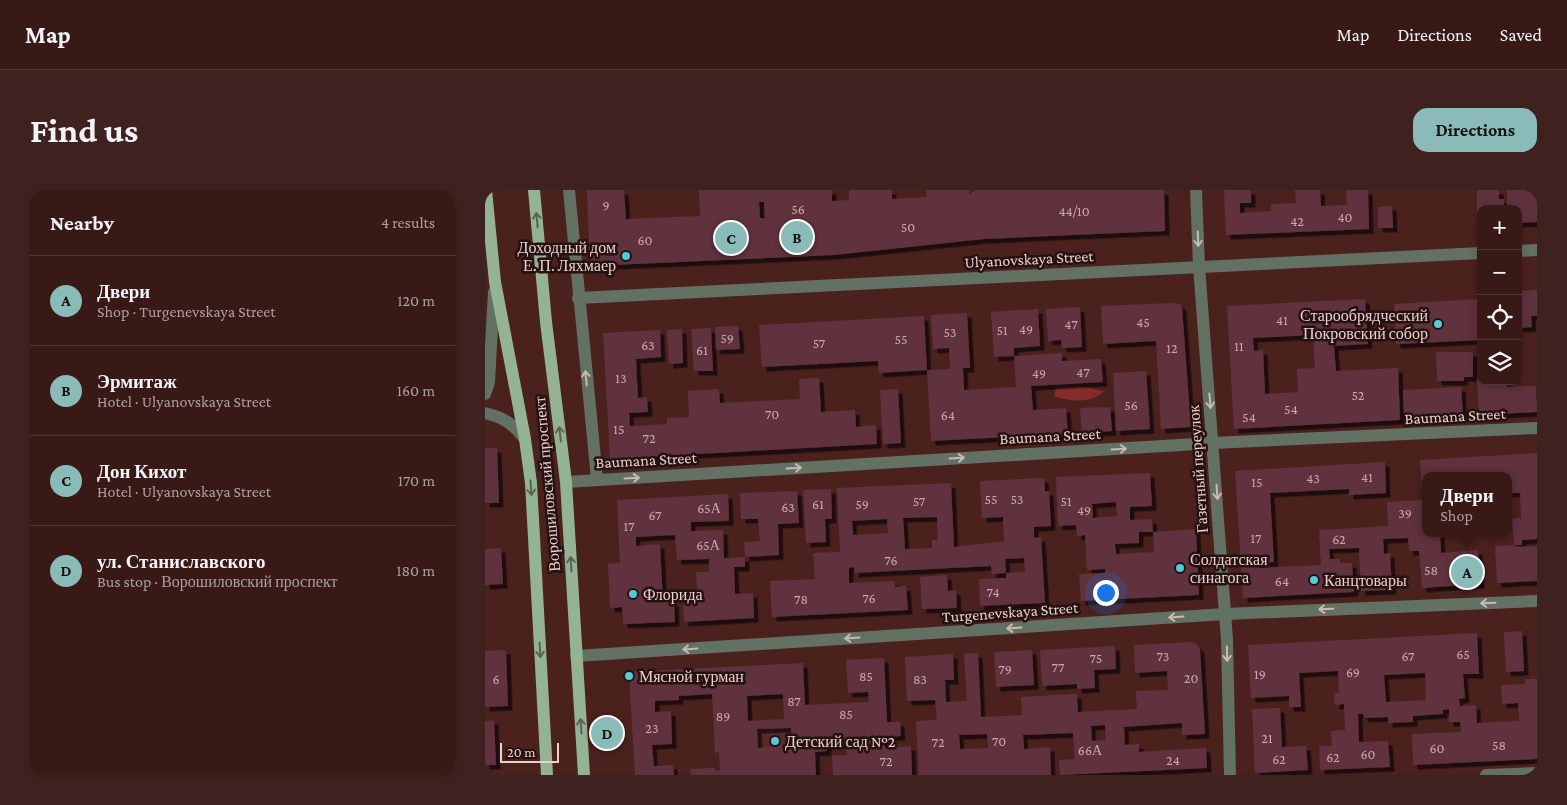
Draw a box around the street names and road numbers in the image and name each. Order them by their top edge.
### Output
street label: Ulyanovskaya Street [964,247,1095,272]
street label: Ворошиловский проспект [531,395,564,573]
street label: Газетный переулок [1185,404,1212,534]
street label: Baumana Street [1404,405,1507,427]
street label: Baumana Street [999,425,1102,447]
street label: Baumana Street [595,449,698,471]
street label: Turgenevskaya Street [941,599,1079,626]

